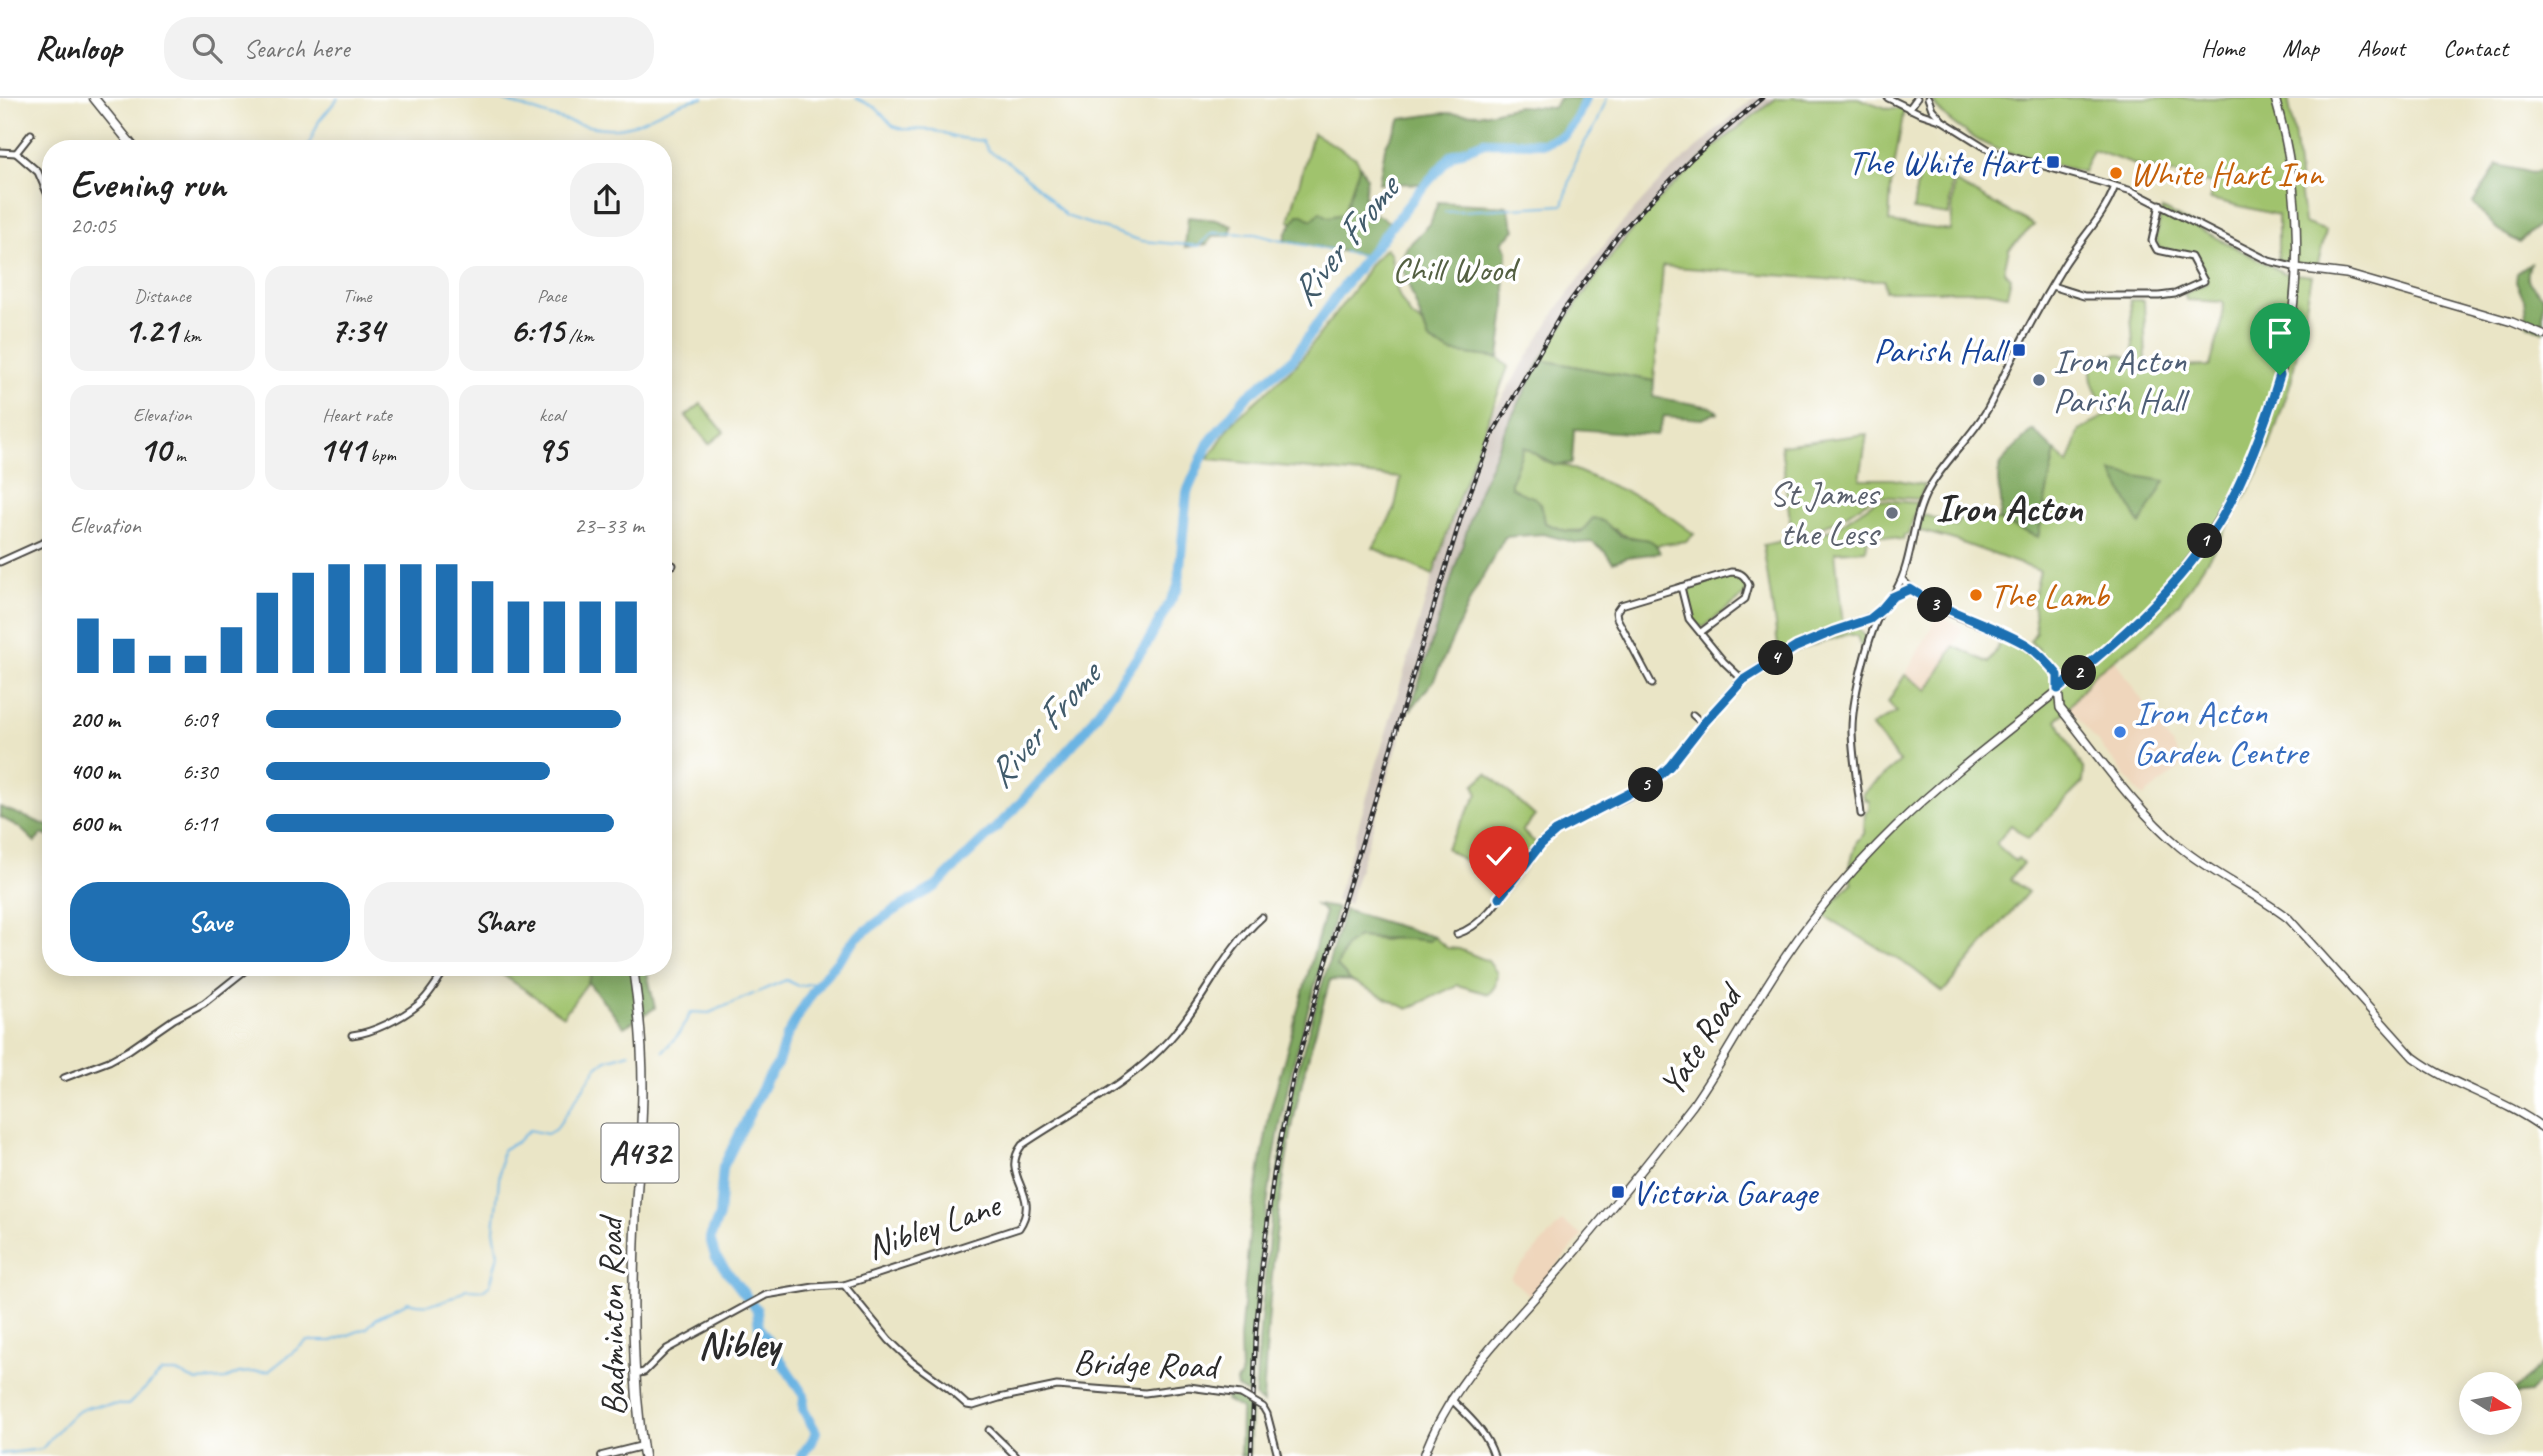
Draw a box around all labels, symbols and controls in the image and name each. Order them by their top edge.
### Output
search box [164,17,654,80]
text: Runloop [35,27,122,69]
icon: search [188,29,226,67]
text: Search here [244,32,349,65]
text: Home [2201,33,2244,63]
text: Map [2282,33,2319,63]
text: About [2357,33,2405,63]
text: Contact [2443,33,2508,63]
place label: The White Hart [1848,140,2042,185]
place label: White Hart Inn [2130,151,2325,196]
marker: The White Hart [2045,154,2061,170]
text: Evening run [70,161,226,208]
button: share [570,163,644,237]
water label: River Frome [1279,163,1412,314]
marker: White Hart Inn [2108,165,2124,181]
text: 20:05 [70,211,116,240]
park label: Chill Wood [1392,247,1521,292]
text: Distance [134,284,191,308]
text: Time [342,284,372,308]
text: Pace [537,284,566,308]
pin [2250,303,2310,375]
text: 1.21 [124,308,178,353]
text: 7:34 [330,308,384,353]
text: 6:15 [510,308,564,353]
icon: arrive [2261,314,2299,352]
text: km [178,324,201,348]
text: /km [564,324,594,348]
place label: Parish Hall [1874,328,2011,373]
place label: Iron Acton Parish Hall [2053,338,2191,423]
marker: Parish Hall [2011,342,2027,358]
marker: Iron Acton Parish Hall [2031,372,2047,388]
text: Elevation [133,403,192,427]
text: Heart rate [322,403,392,427]
text: kcal [539,403,564,427]
text: 10 [139,427,170,472]
text: 141 [318,427,365,472]
text: 95 [536,427,567,472]
text: m [170,443,186,467]
text: bpm [365,443,396,467]
place label: St James the Less [1769,471,1881,556]
district label: Iron Acton [1936,485,2084,532]
marker: St James the Less [1884,505,1900,521]
text: Elevation [70,511,141,540]
text: 23–33 m [574,511,644,540]
pin: 1 [2188,524,2222,558]
text: 1 [2200,528,2209,552]
place label: The Lamb [1990,573,2110,618]
marker: The Lamb [1968,587,1984,603]
pin: 3 [1918,588,1952,622]
text: 3 [1930,592,1939,616]
pin: 4 [1758,640,1794,676]
text: 4 [1771,645,1780,669]
water label: River Frome [976,649,1114,797]
pin: 2 [2062,656,2096,690]
text: 2 [2074,660,2083,684]
place label: Iron Acton Garden Centre [2134,690,2310,775]
text: 200 m [70,705,120,734]
text: 6:09 [182,705,218,734]
marker: Iron Acton Garden Centre [2112,724,2128,740]
text: 400 m [70,757,120,786]
text: 6:30 [182,757,218,786]
pin: 5 [1628,768,1664,802]
text: 5 [1641,772,1650,796]
text: 600 m [70,809,120,838]
text: 6:11 [182,809,218,838]
pin [1469,826,1529,898]
icon: check [1480,837,1518,875]
button: Save [70,882,350,962]
button: Share [364,882,644,962]
street label: Yate Road [1649,973,1754,1104]
road number: A432 [602,1124,678,1182]
place label: Victoria Garage [1632,1170,1819,1215]
street label: Nibley Lane [861,1181,1008,1270]
marker: Victoria Garage [1610,1184,1626,1200]
street label: Badminton Road [588,1213,636,1416]
district label: Nibley [698,1321,784,1368]
street label: Bridge Road [1073,1339,1223,1389]
north arrow [2459,1372,2522,1435]
map controls [2459,1372,2522,1435]

